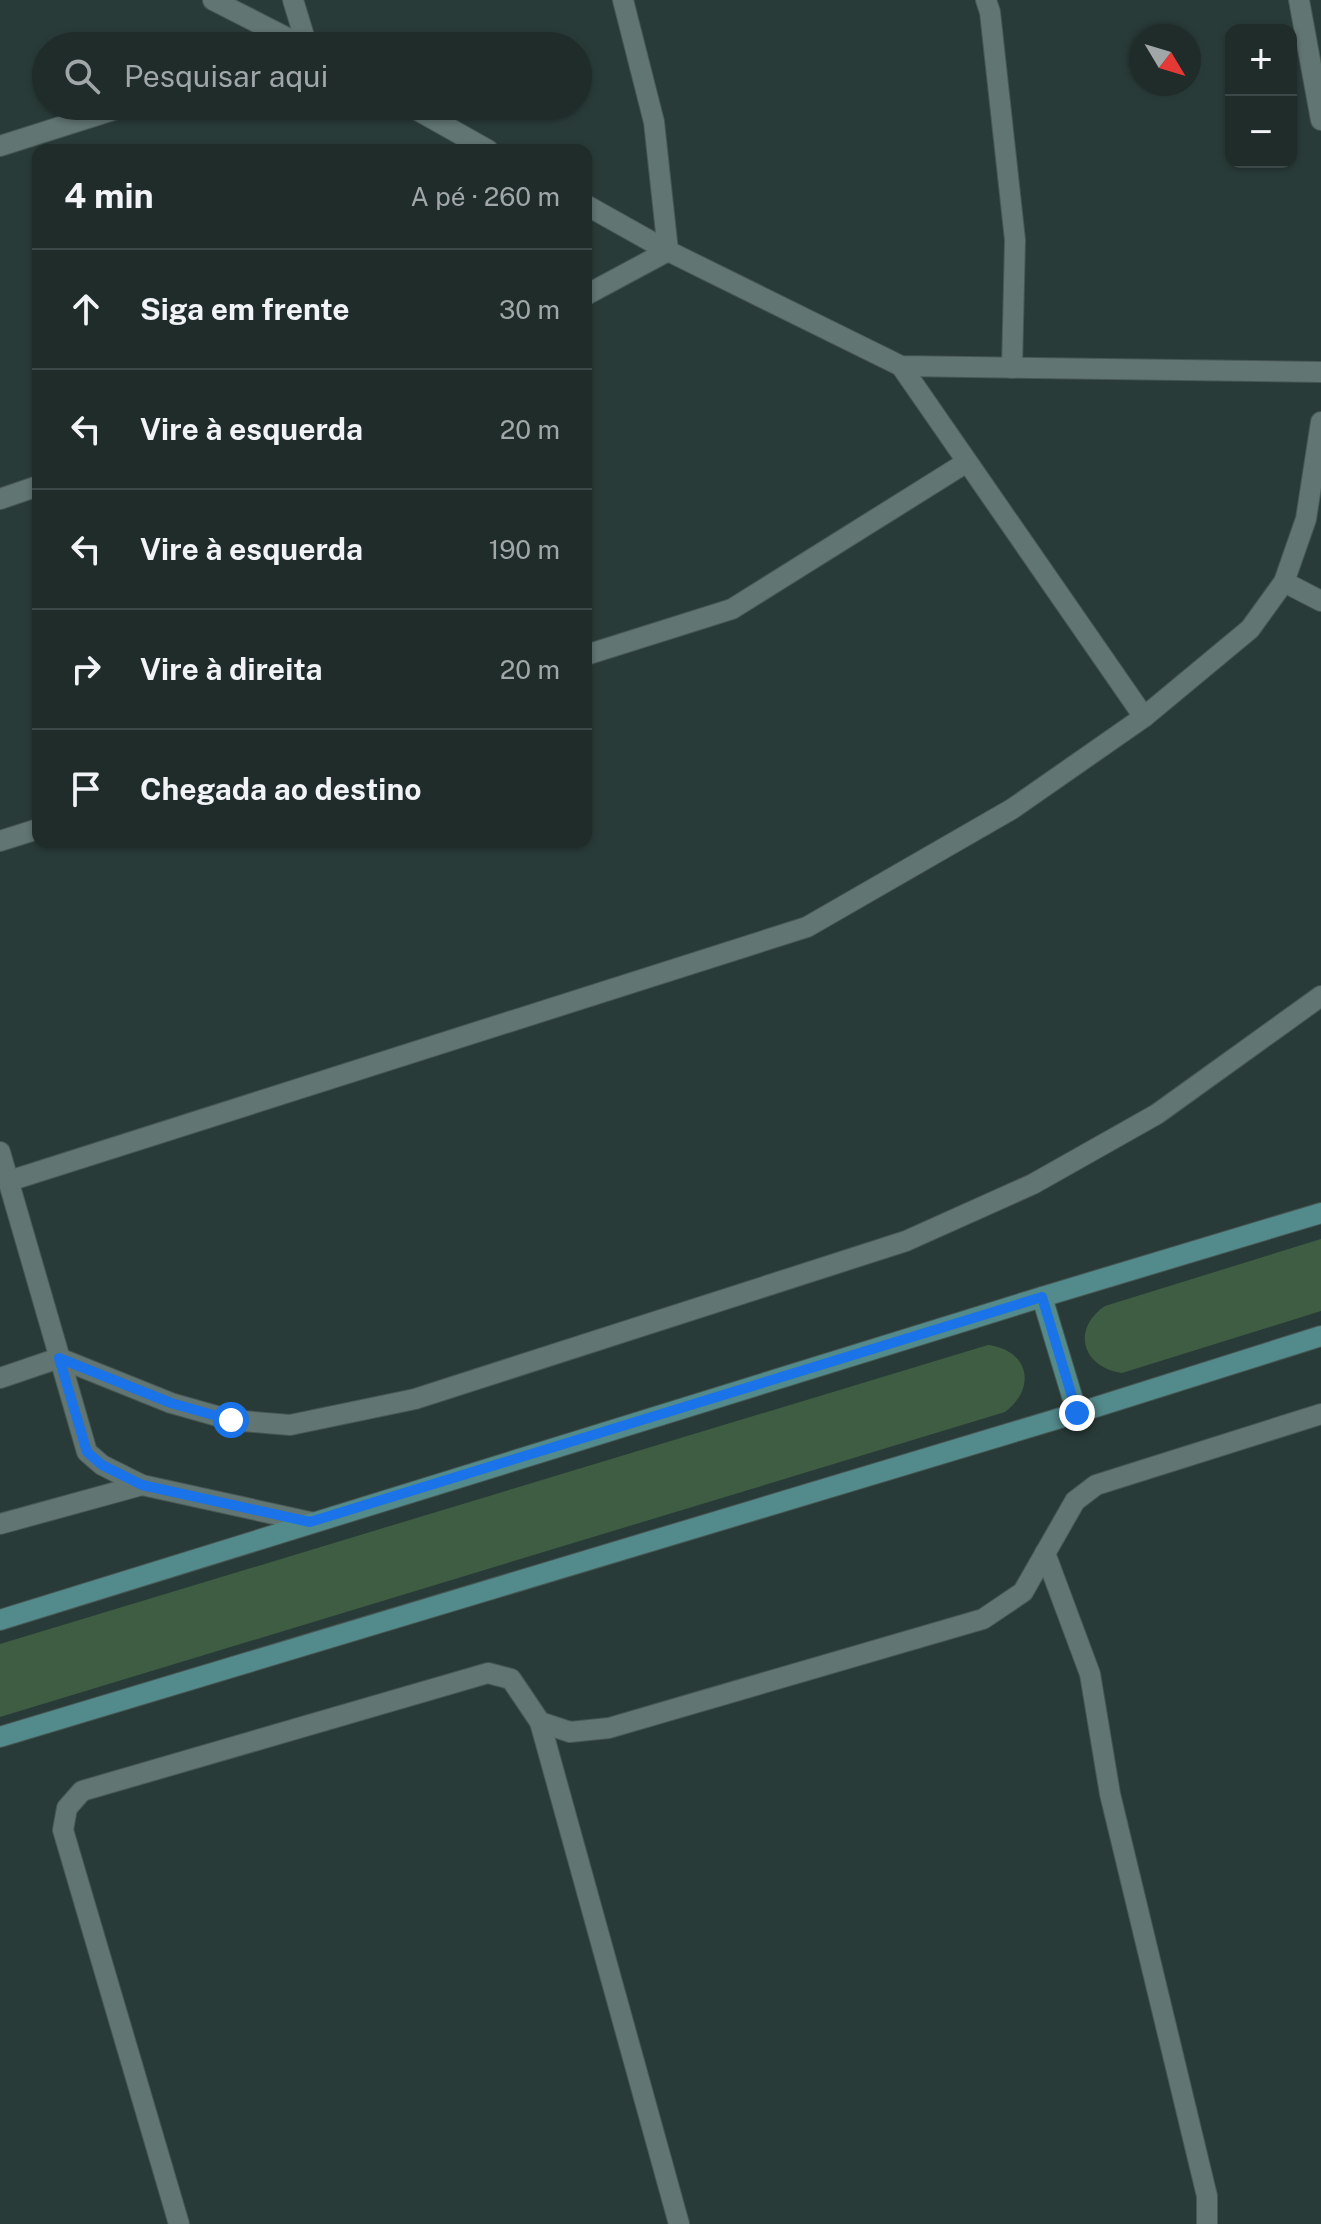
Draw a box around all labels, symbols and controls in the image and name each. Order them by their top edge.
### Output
north arrow [1129,24,1201,96]
map controls [1225,24,1297,168]
button: + [1225,24,1297,96]
search box [32,32,592,120]
icon: search [60,54,104,98]
text: Pesquisar aqui [124,58,328,94]
button: − [1225,96,1297,168]
text: 4 min [64,176,154,216]
text: A pé · 260 m [411,181,560,212]
icon: ahead [64,287,108,331]
text: Siga em frente [140,291,350,327]
text: 30 m [499,294,560,325]
icon: left [64,407,108,451]
text: Vire à esquerda [140,411,363,447]
text: 20 m [500,414,560,445]
icon: left [64,527,108,571]
text: Vire à esquerda [140,531,363,567]
text: 190 m [489,534,560,565]
icon: right [64,647,108,691]
text: Vire à direita [140,651,323,687]
text: 20 m [500,654,560,685]
icon: arrive [64,767,108,811]
text: Chegada ao destino [140,771,421,807]
route end [1059,1395,1095,1431]
route start [213,1402,249,1438]

